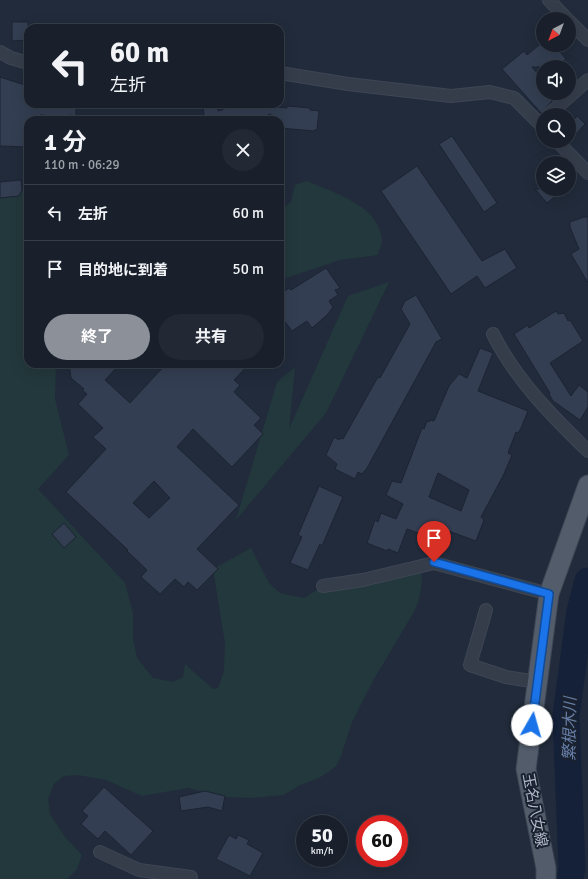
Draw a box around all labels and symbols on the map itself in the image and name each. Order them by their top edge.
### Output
north arrow [536,12,576,52]
pin [417,521,451,562]
water label: 繁根木川 [559,695,581,761]
position arrow [511,704,553,746]
street label: 玉名八女線 [519,771,551,849]
speed limit sign: 60 [356,815,408,867]

